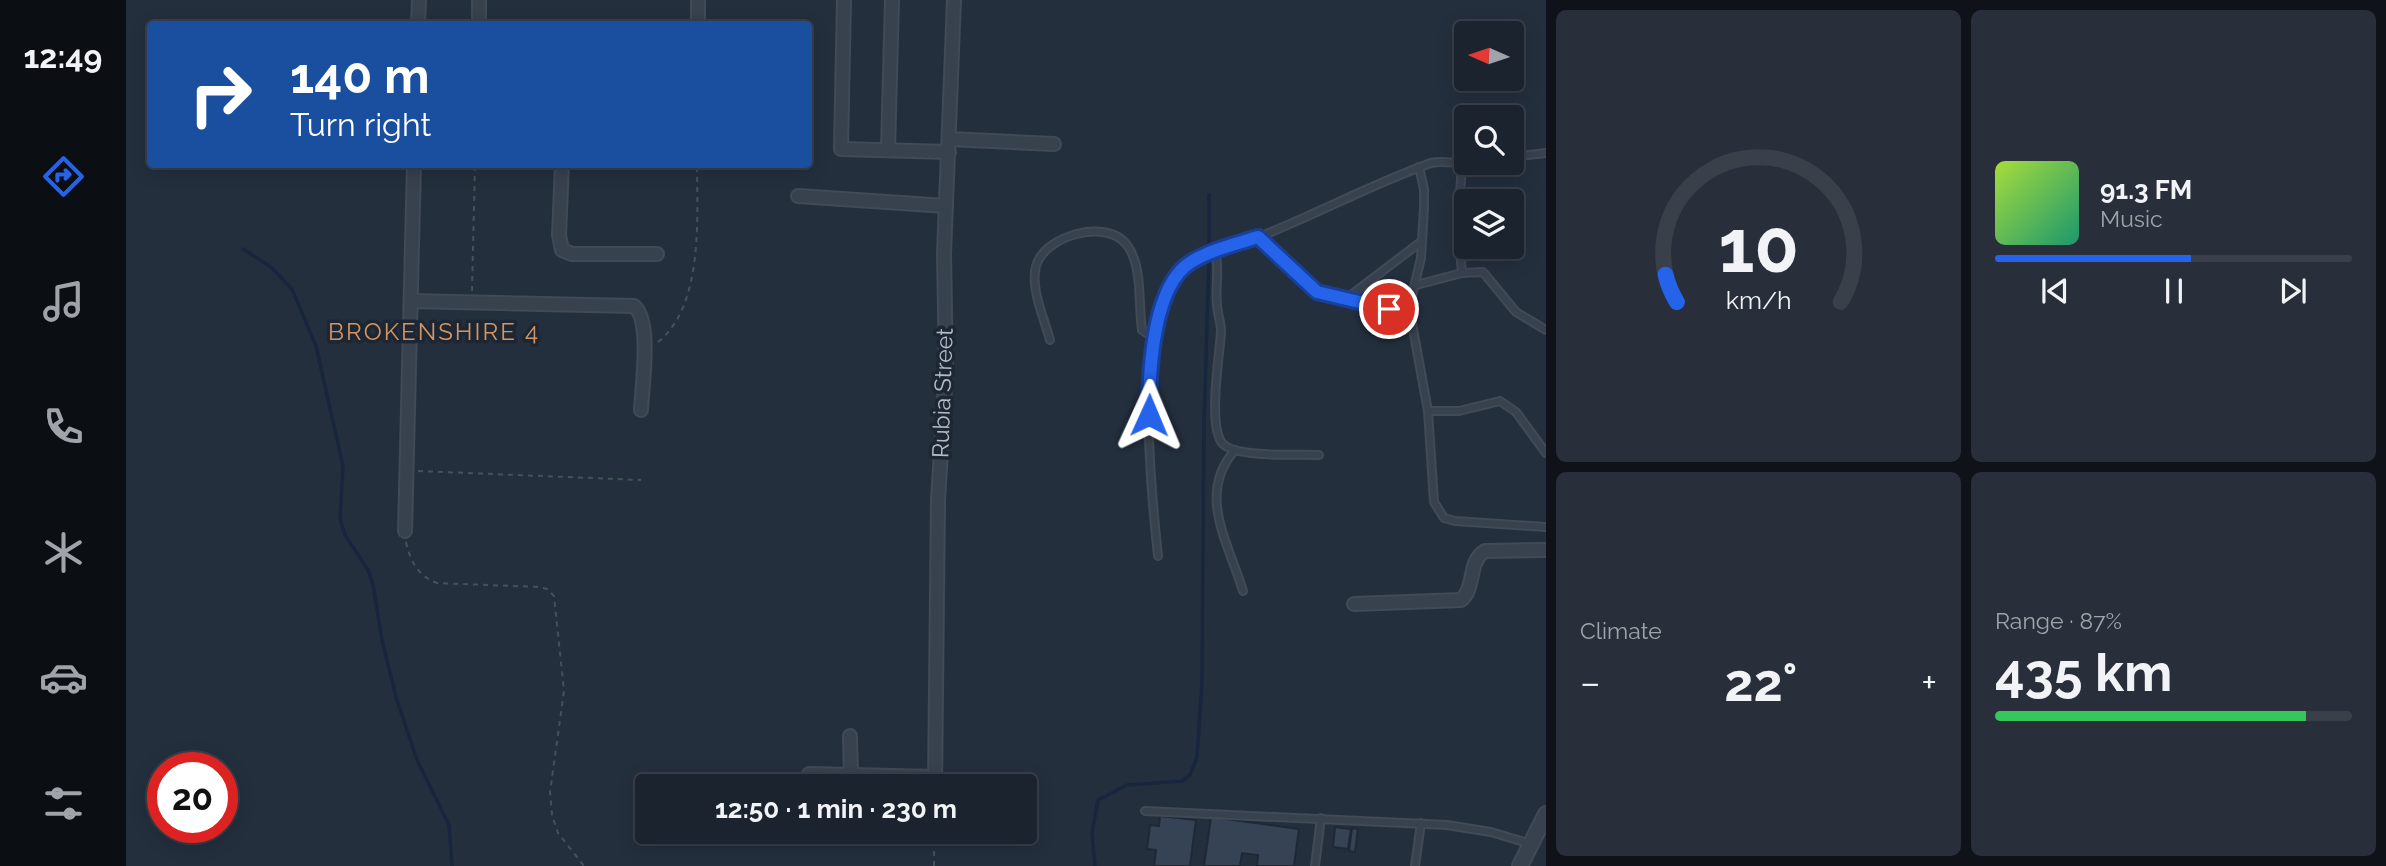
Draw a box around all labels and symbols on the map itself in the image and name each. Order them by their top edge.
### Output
north arrow [1454,21,1524,91]
pin [1359,279,1419,339]
district label: BROKENSHIRE 4 [328,317,540,346]
street label: Rubia Street [926,327,958,458]
position arrow [1112,378,1186,452]
speed limit sign: 20 [147,752,238,843]

